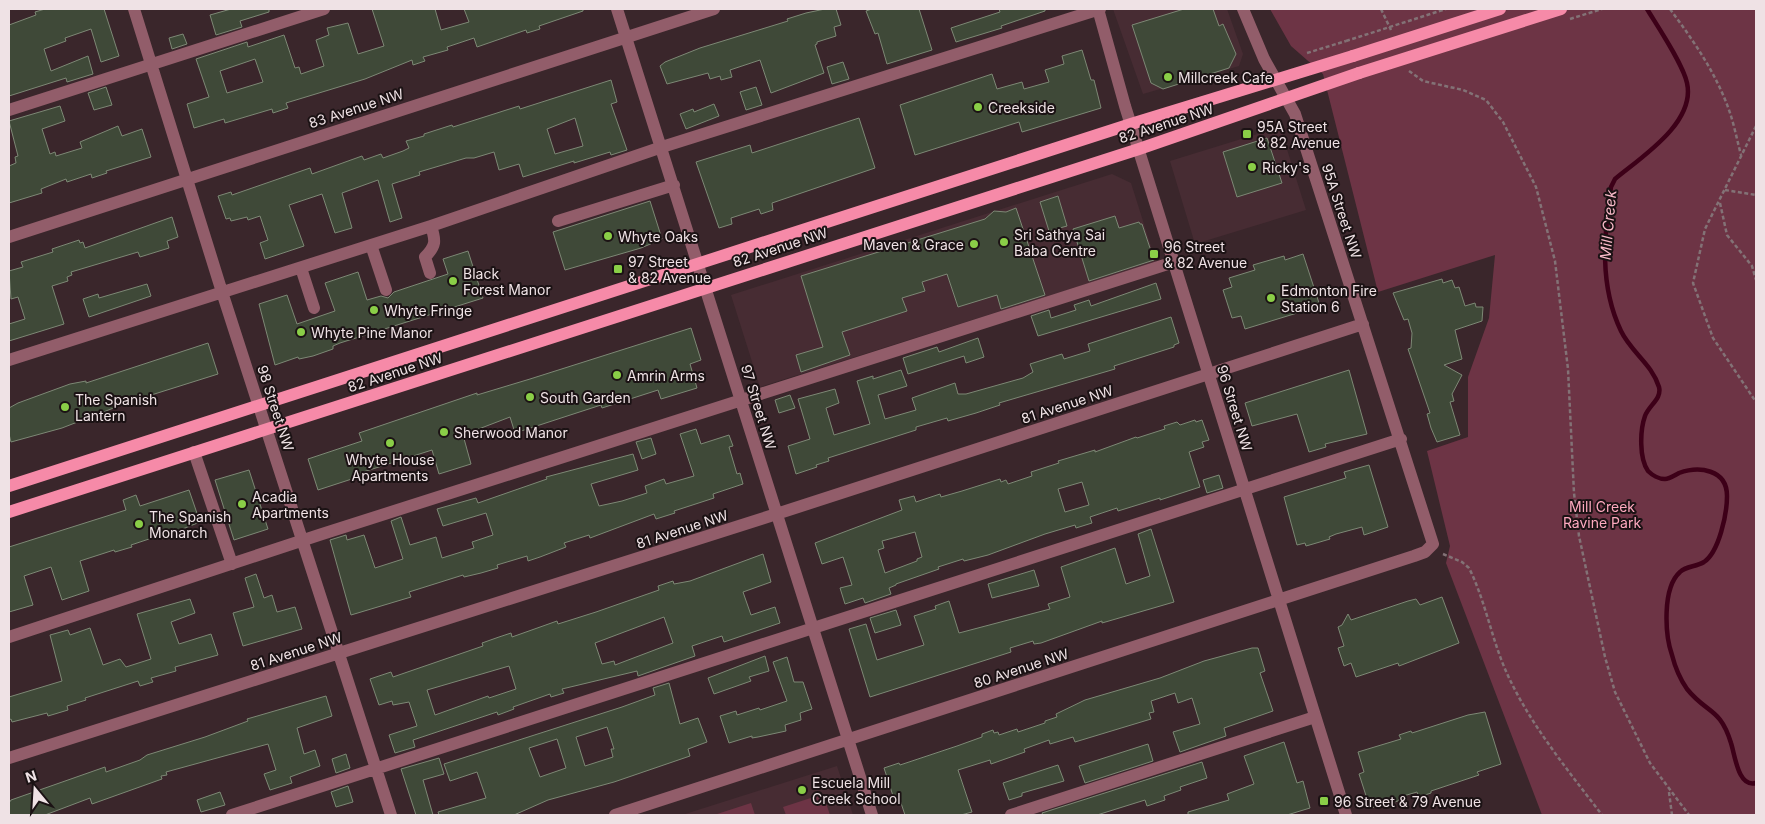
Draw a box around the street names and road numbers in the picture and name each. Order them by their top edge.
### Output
street label: 83 Avenue NW [306,85,406,131]
street label: 82 Avenue NW [1116,100,1216,146]
street label: 95A Street NW [1319,161,1365,261]
street label: 82 Avenue NW [730,224,830,270]
street label: 82 Avenue NW [345,349,445,395]
street label: 97 Street NW [738,362,780,452]
street label: 98 Street NW [254,363,298,453]
street label: 96 Street NW [1214,363,1256,453]
street label: 81 Avenue NW [1019,381,1115,427]
street label: 81 Avenue NW [634,506,730,552]
street label: 81 Avenue NW [248,628,344,674]
street label: 80 Avenue NW [971,645,1071,691]

